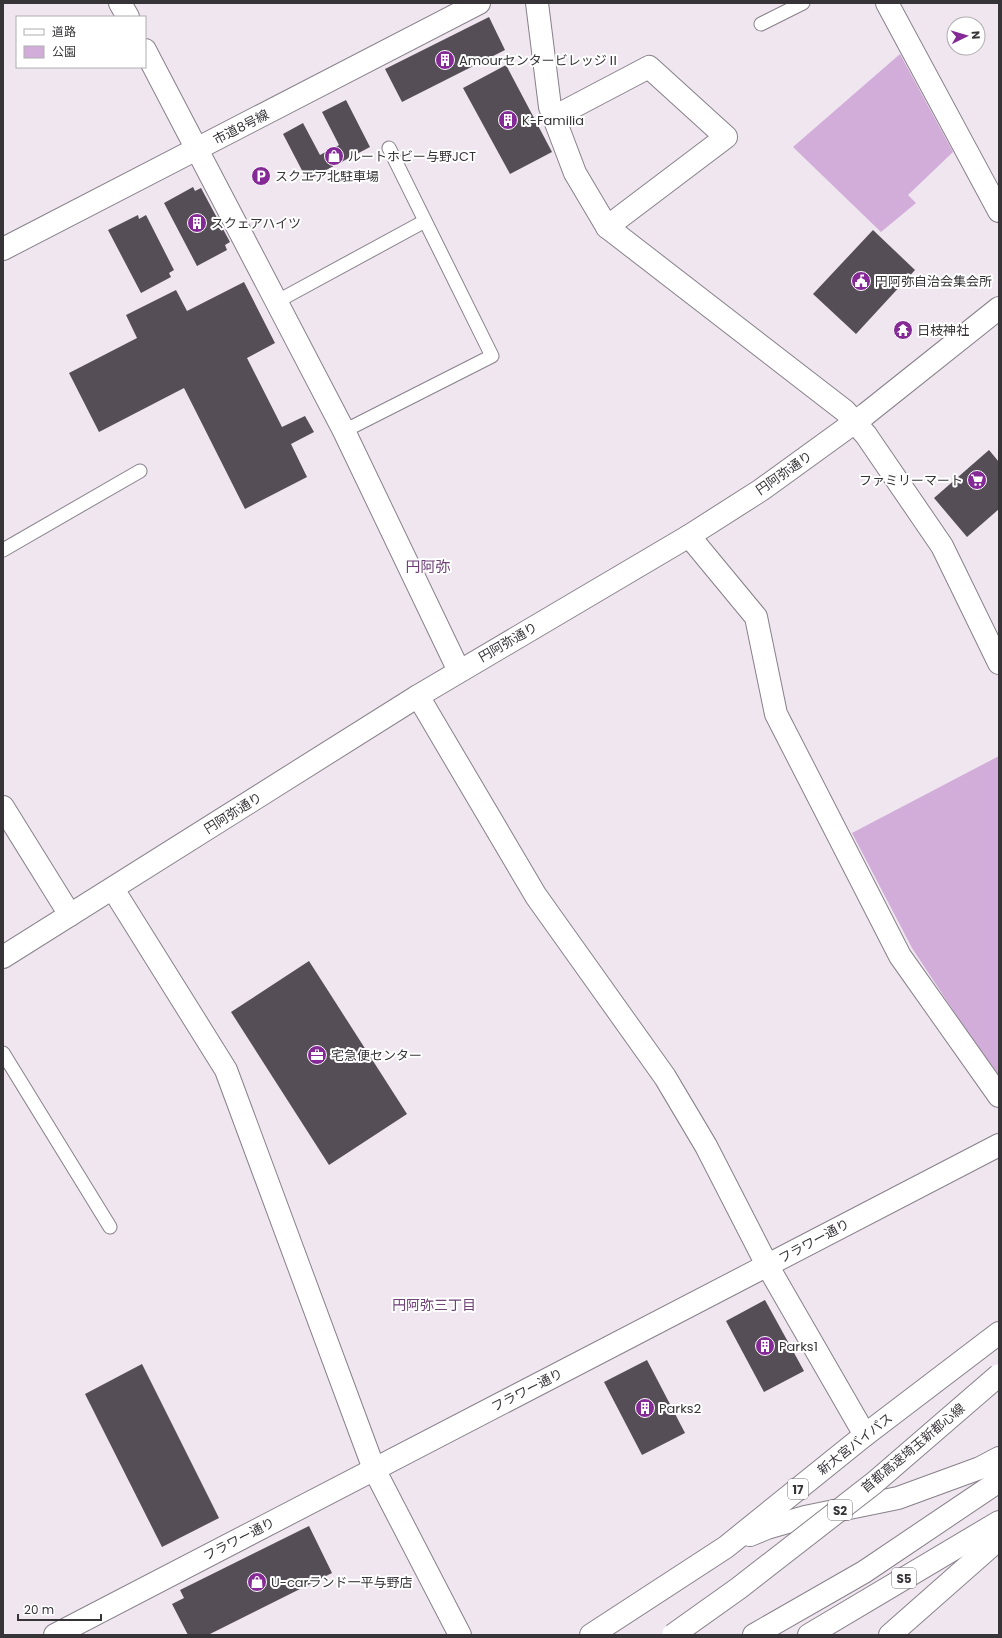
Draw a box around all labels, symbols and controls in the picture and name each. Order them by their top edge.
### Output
legend [16,16,146,68]
north arrow [946,16,986,56]
text: 道路 [52,23,76,40]
text: N [968,30,984,40]
text: 公園 [52,43,76,60]
building icon: AmourセンタービレッジⅡ [434,49,456,71]
place label: AmourセンタービレッジⅡ [459,51,620,70]
street label: 市道8号線 [210,105,272,149]
building icon: K-Familia [497,109,519,131]
place label: K-Familia [522,111,584,130]
shop icon: ルートホビー与野JCT [323,145,345,167]
place label: ルートホビー与野JCT [348,147,476,166]
parking icon: スクエア北駐車場 [250,165,272,187]
place label: スクエア北駐車場 [275,167,379,186]
building icon: スクェアハイツ [186,212,208,234]
place label: スクェアハイツ [211,214,301,233]
public building icon: 円阿弥自治会集会所 [850,270,872,292]
place label: 円阿弥自治会集会所 [875,272,992,291]
temple icon: 日枝神社 [892,319,914,341]
place label: 日枝神社 [917,321,969,340]
street label: 円阿弥通り [752,447,816,499]
supermarket icon: ファミリーマート [966,469,988,491]
place label: ファミリーマート [859,471,963,490]
district label: 円阿弥 [405,556,451,577]
street label: 円阿弥通り [475,618,541,666]
street label: 円阿弥通り [200,788,266,838]
office icon: 宅急便センター [306,1044,328,1066]
place label: 宅急便センター [331,1046,422,1065]
street label: フラワー通り [775,1214,853,1268]
district label: 円阿弥三丁目 [392,1295,476,1315]
building icon: Parks1 [754,1335,776,1357]
place label: Parks1 [779,1337,818,1356]
street label: フラワー通り [488,1364,566,1416]
building icon: Parks2 [634,1397,656,1419]
place label: Parks2 [659,1399,701,1418]
street label: 首都高速埼玉新都心線 [857,1399,969,1497]
street label: 新大宮バイパス [813,1409,897,1479]
road number: 17 [788,1479,808,1499]
road number: S2 [828,1500,852,1520]
street label: フラワー通り [200,1513,278,1565]
road number: S5 [892,1568,916,1588]
shop icon: U-carランド一平与野店 [246,1571,268,1593]
place label: U-carランド一平与野店 [271,1573,412,1592]
scale bar [18,1596,101,1622]
text: 20 m [24,1601,54,1618]

